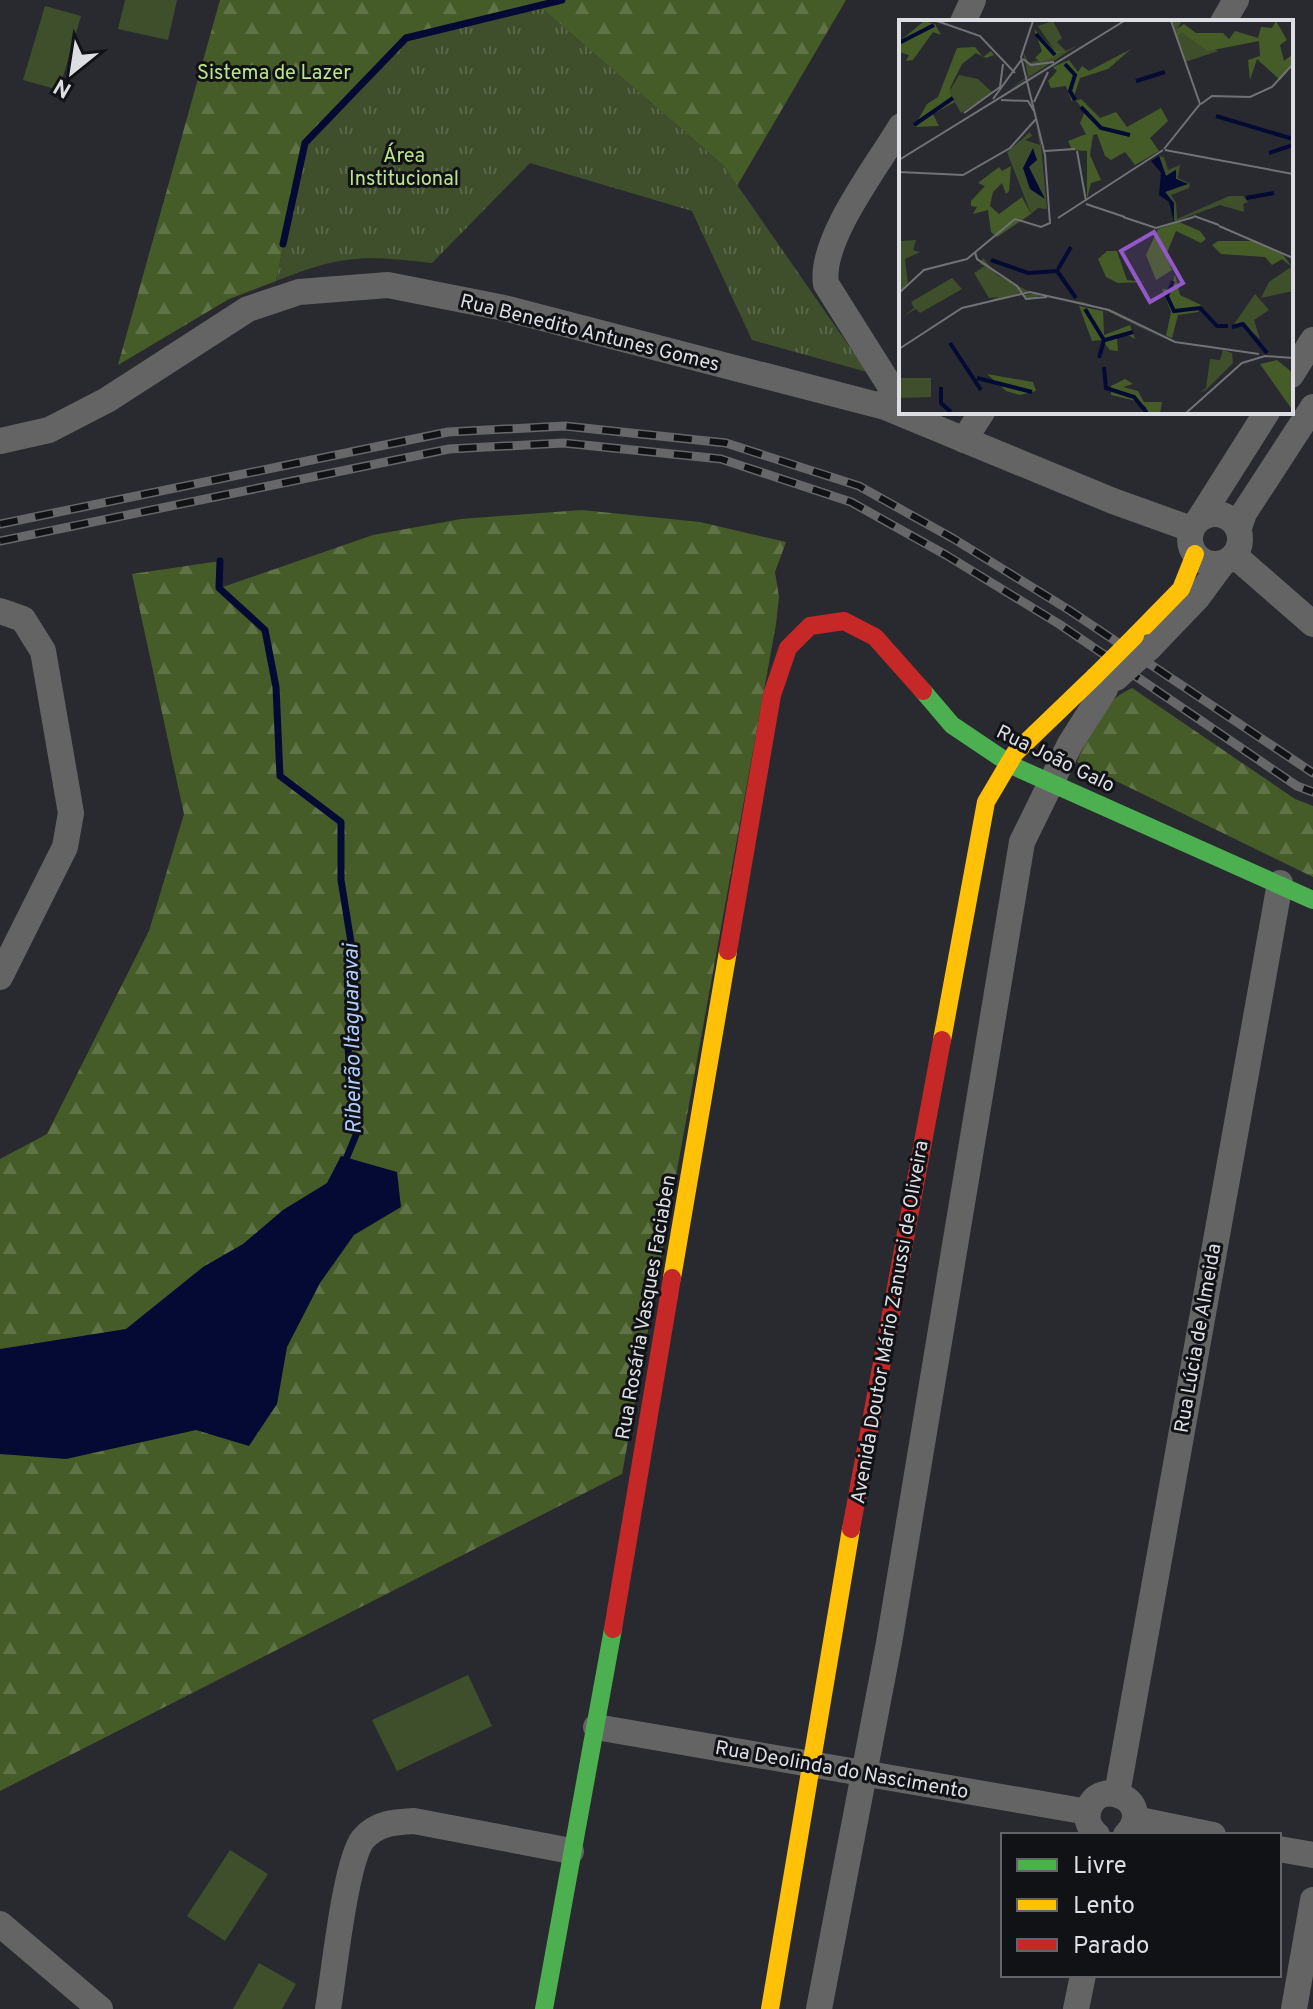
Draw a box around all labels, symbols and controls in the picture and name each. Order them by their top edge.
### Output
inset map [899,20,1293,414]
north arrow [32,32,112,112]
park label: Sistema de Lazer [197,61,351,87]
text: N [50,72,77,103]
park label: Área Institucional [349,142,459,193]
street label: Rua Benedito Antunes Gomes [457,289,722,379]
street label: Rua João Galo [992,720,1119,800]
water label: Ribeirão Itaguaravai [338,942,369,1134]
street label: Avenida Doutor Mário Zanussi de Oliveira [846,1138,936,1506]
street label: Rua Rosária Vasques Faciaben [611,1173,683,1442]
street label: Rua Lúcia de Almeida [1170,1242,1228,1435]
street label: Rua Deolinda do Nascimento [713,1736,970,1806]
legend [1001,1833,1281,1977]
text: Livre [1073,1852,1127,1882]
text: Lento [1073,1892,1135,1922]
text: Parado [1073,1932,1149,1962]

